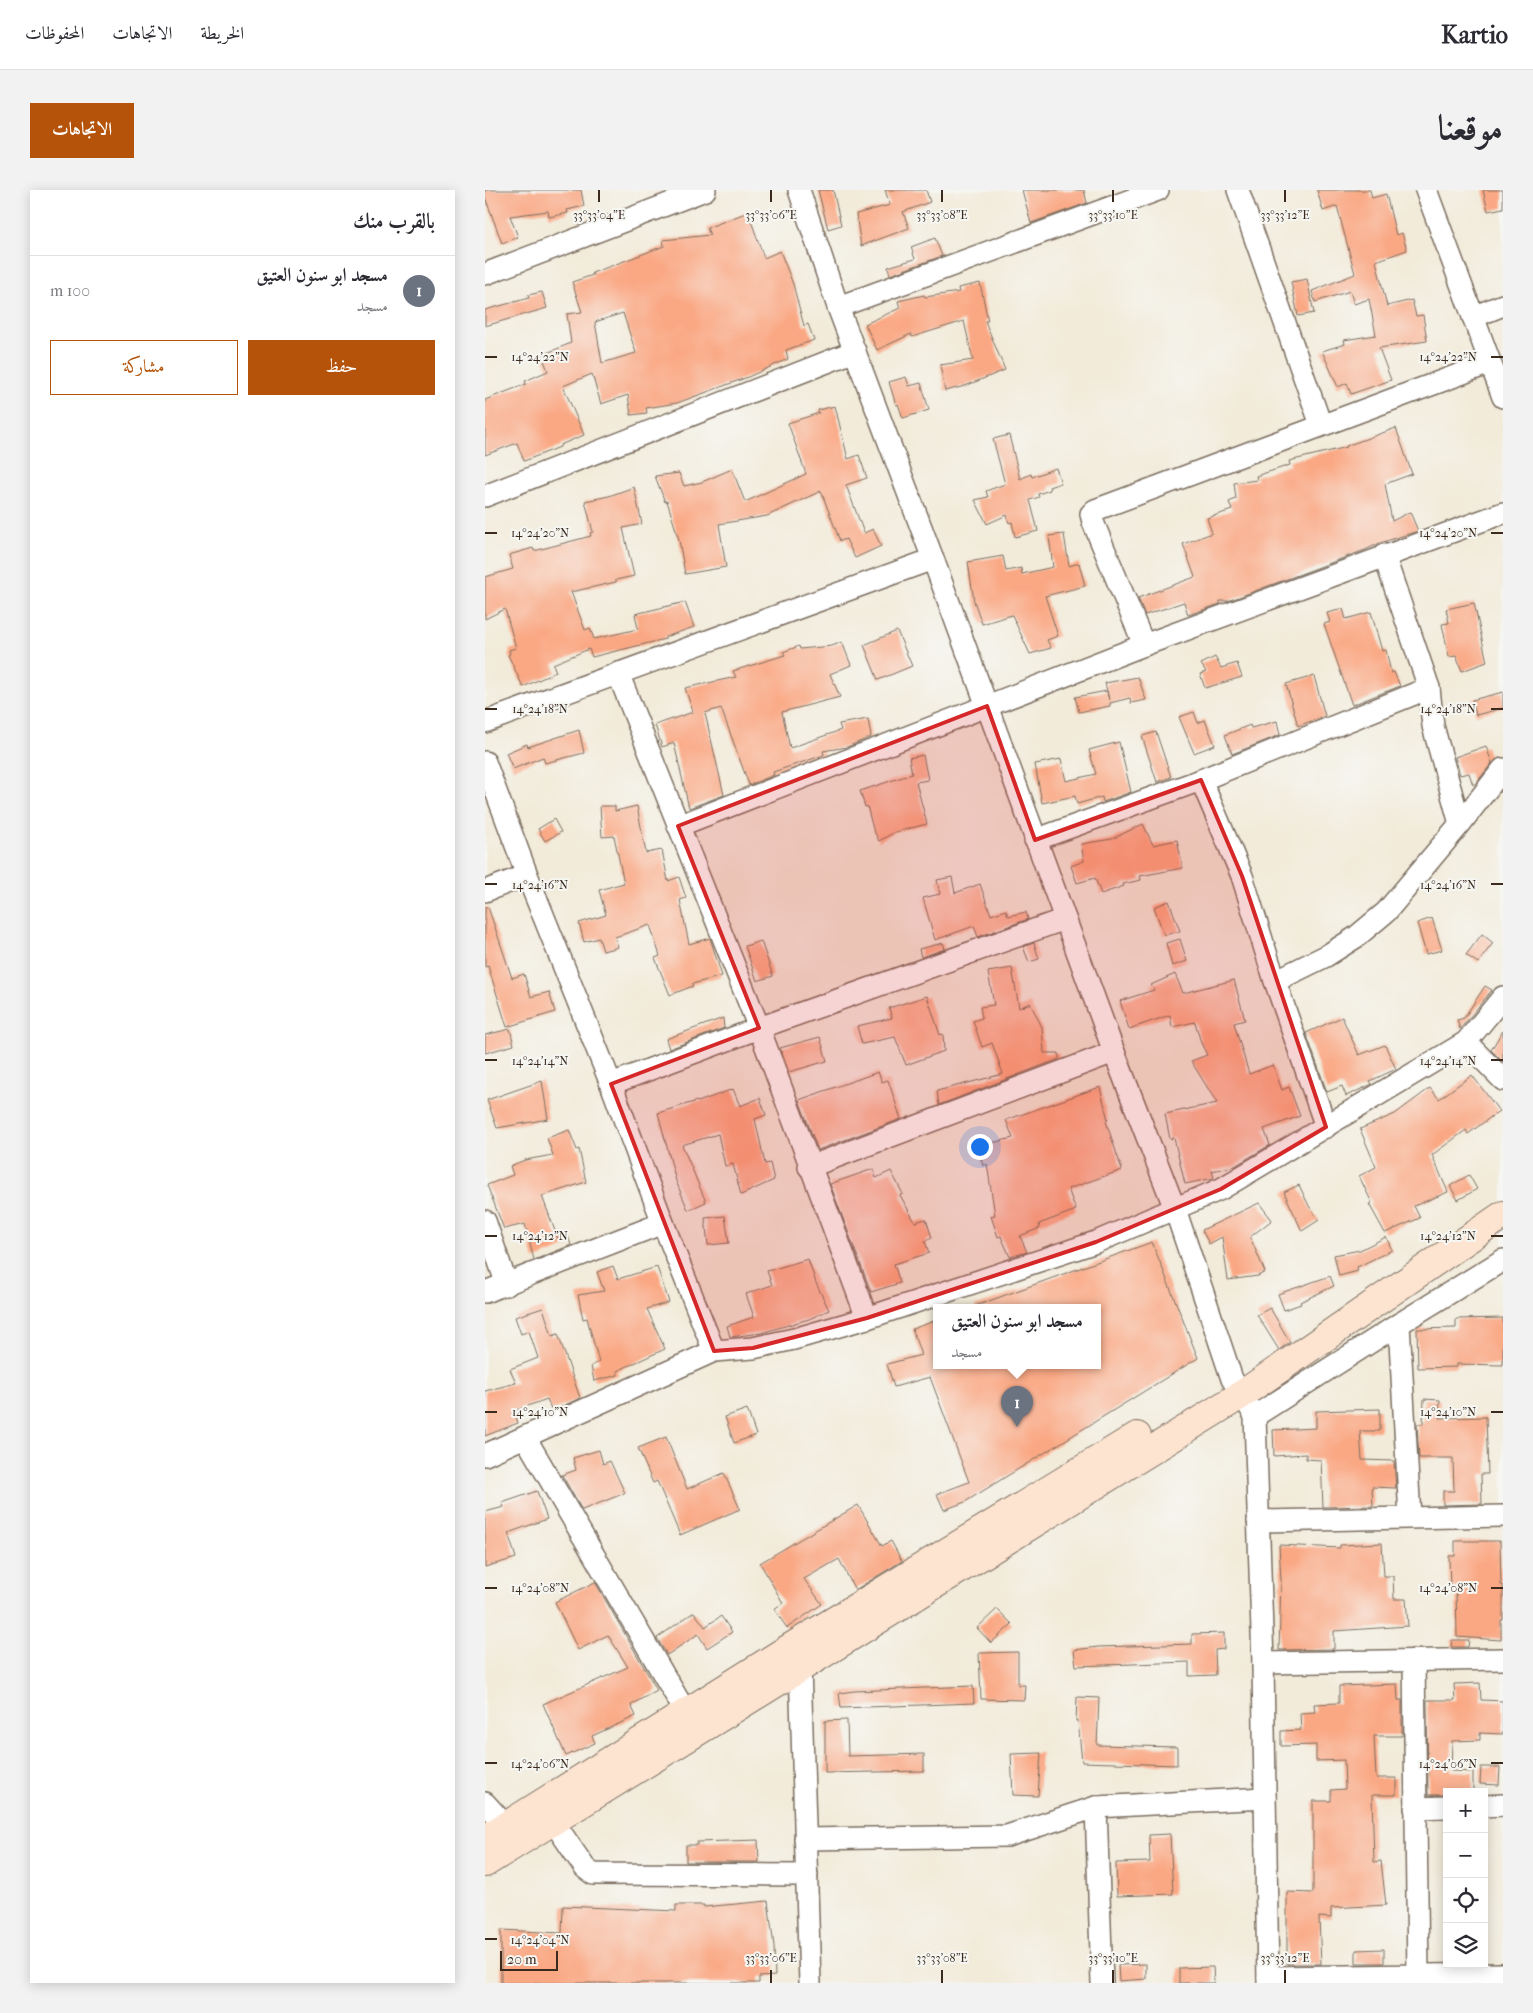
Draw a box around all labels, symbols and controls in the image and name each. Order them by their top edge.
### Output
text: Kartio [1441,21,1508,49]
text: المحفوظات [25,23,84,44]
text: الاتجاهات [112,23,172,44]
text: الخريطة [200,23,244,44]
button: الاتجاهات [30,103,134,158]
text: موقعنا [1438,107,1503,148]
text: 33°33'04"E [573,208,625,222]
text: 33°33'06"E [745,208,797,222]
text: 33°33'08"E [916,208,968,222]
text: 33°33'10"E [1088,208,1138,222]
text: 33°33'12"E [1260,208,1310,222]
text: بالقرب منك [353,209,435,233]
text: مسجد ابو سنون العتيق [256,264,388,286]
text: 100 m [50,281,90,300]
text: 1 [416,281,422,300]
text: مسجد [357,296,388,315]
button: مشاركة [50,340,238,395]
button: حفظ [248,340,435,395]
text: 14°24'22"N [511,350,569,364]
text: 14°24'22"N [1419,350,1477,364]
text: 14°24'20"N [511,526,569,540]
text: 14°24'20"N [1419,526,1477,540]
text: 14°24'18"N [512,702,568,716]
text: 14°24'18"N [1420,702,1476,716]
text: 14°24'16"N [512,878,568,892]
text: 14°24'16"N [1420,878,1476,892]
text: 14°24'14"N [512,1054,568,1068]
text: 14°24'14"N [1420,1054,1476,1068]
your location [967,1134,993,1160]
text: 14°24'12"N [512,1229,568,1243]
text: 14°24'12"N [1420,1229,1476,1243]
popup [933,1304,1101,1369]
text: مسجد ابو سنون العتيق [951,1310,1083,1332]
text: مسجد [951,1342,982,1361]
pin: 1 [1001,1386,1033,1427]
text: 14°24'10"N [512,1405,568,1419]
text: 14°24'10"N [1420,1405,1476,1419]
text: 14°24'08"N [511,1581,569,1595]
text: 14°24'08"N [1419,1581,1477,1595]
text: 14°24'06"N [511,1757,569,1771]
text: 14°24'06"N [1419,1757,1477,1771]
map controls [1443,1788,1488,1968]
button: + [1443,1788,1488,1833]
button: − [1443,1833,1488,1878]
button: locate [1443,1878,1488,1923]
button: layers [1443,1923,1488,1968]
text: 14°24'04"N [511,1933,569,1947]
scale bar [500,1948,557,1971]
text: 20 m [507,1951,537,1968]
text: 33°33'06"E [745,1951,797,1965]
text: 33°33'08"E [916,1951,968,1965]
text: 33°33'10"E [1088,1951,1138,1965]
text: 33°33'12"E [1260,1951,1310,1965]

